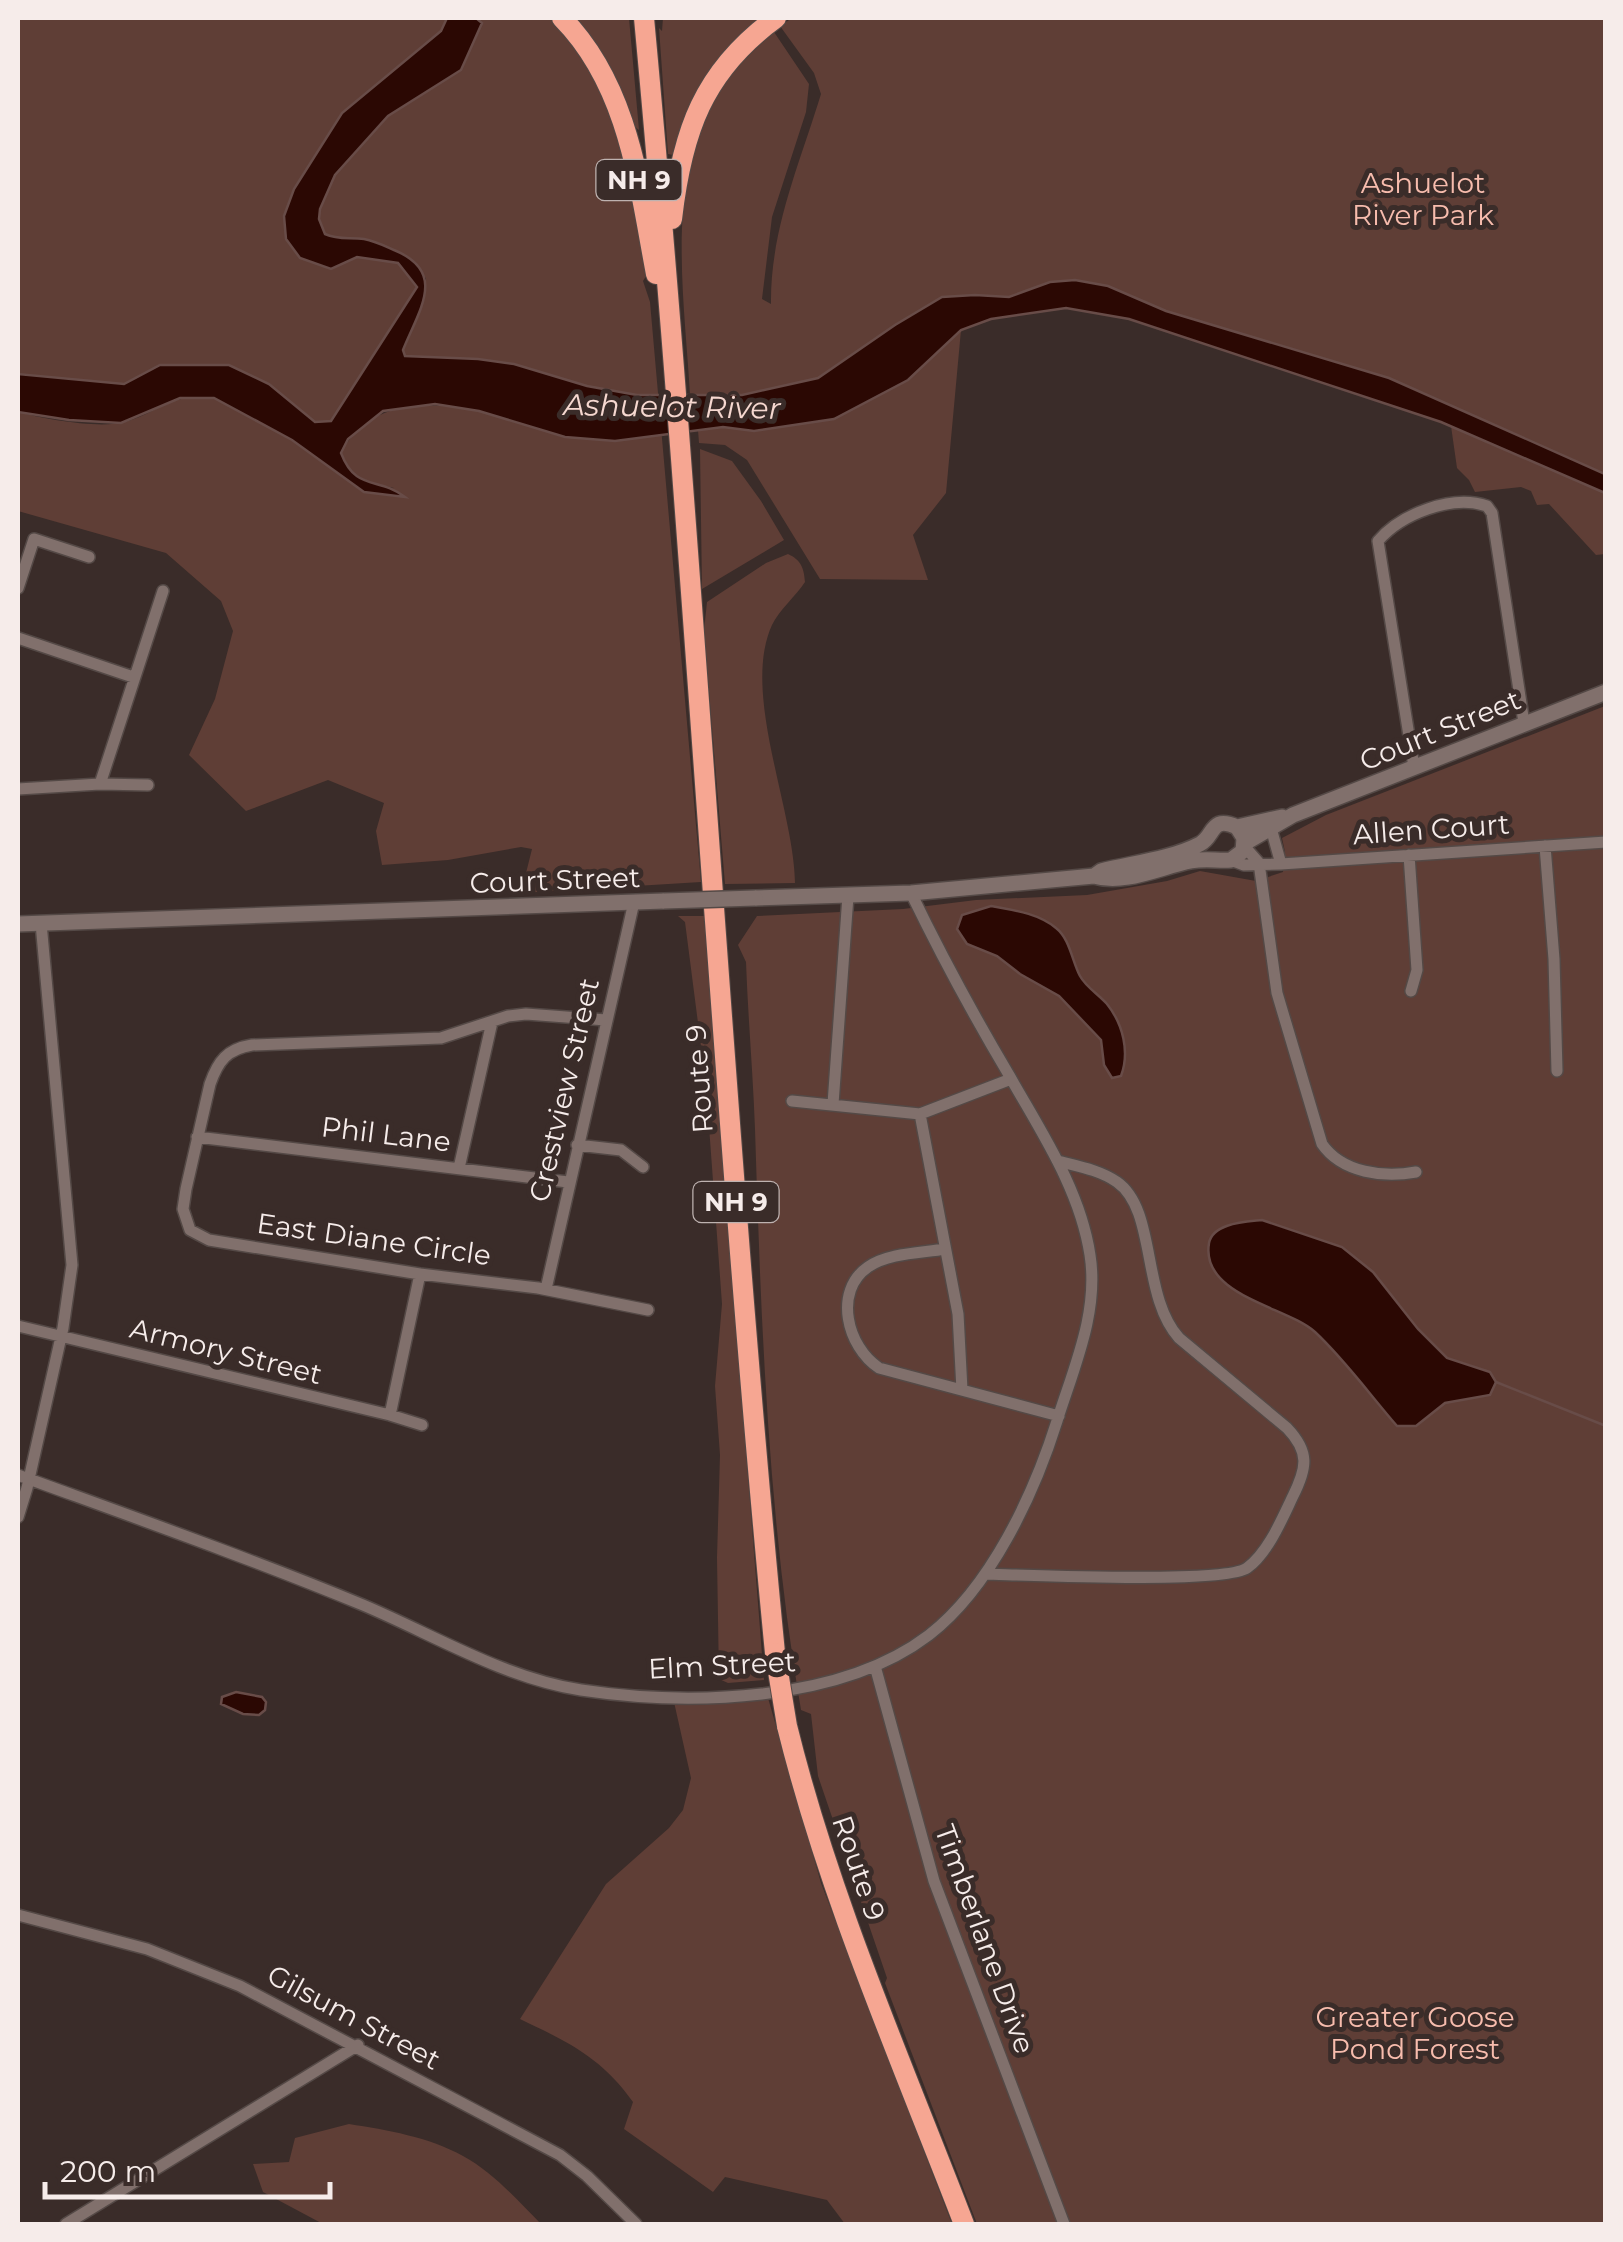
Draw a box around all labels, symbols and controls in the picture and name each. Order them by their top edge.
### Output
road number: NH 9 [596,160,682,200]
park label: Ashuelot River Park [1352,166,1494,232]
water label: Ashuelot River [561,386,782,427]
street label: Court Street [1355,682,1525,778]
street label: Allen Court [1352,807,1510,851]
street label: Court Street [469,860,641,900]
street label: Crestview Street [522,975,606,1205]
street label: Route 9 [678,1024,720,1134]
street label: Phil Lane [319,1109,453,1159]
road number: NH 9 [694,1182,778,1222]
street label: East Diane Circle [255,1206,493,1272]
street label: Armory Street [127,1311,325,1391]
street label: Elm Street [647,1644,797,1686]
street label: Route 9 [825,1811,893,1925]
street label: Timberlane Drive [928,1820,1042,2058]
street label: Gilsum Street [262,1957,446,2077]
park label: Greater Goose Pond Forest [1315,2000,1515,2066]
scale bar [45,2137,330,2199]
text: 200 m [60,2153,156,2190]

